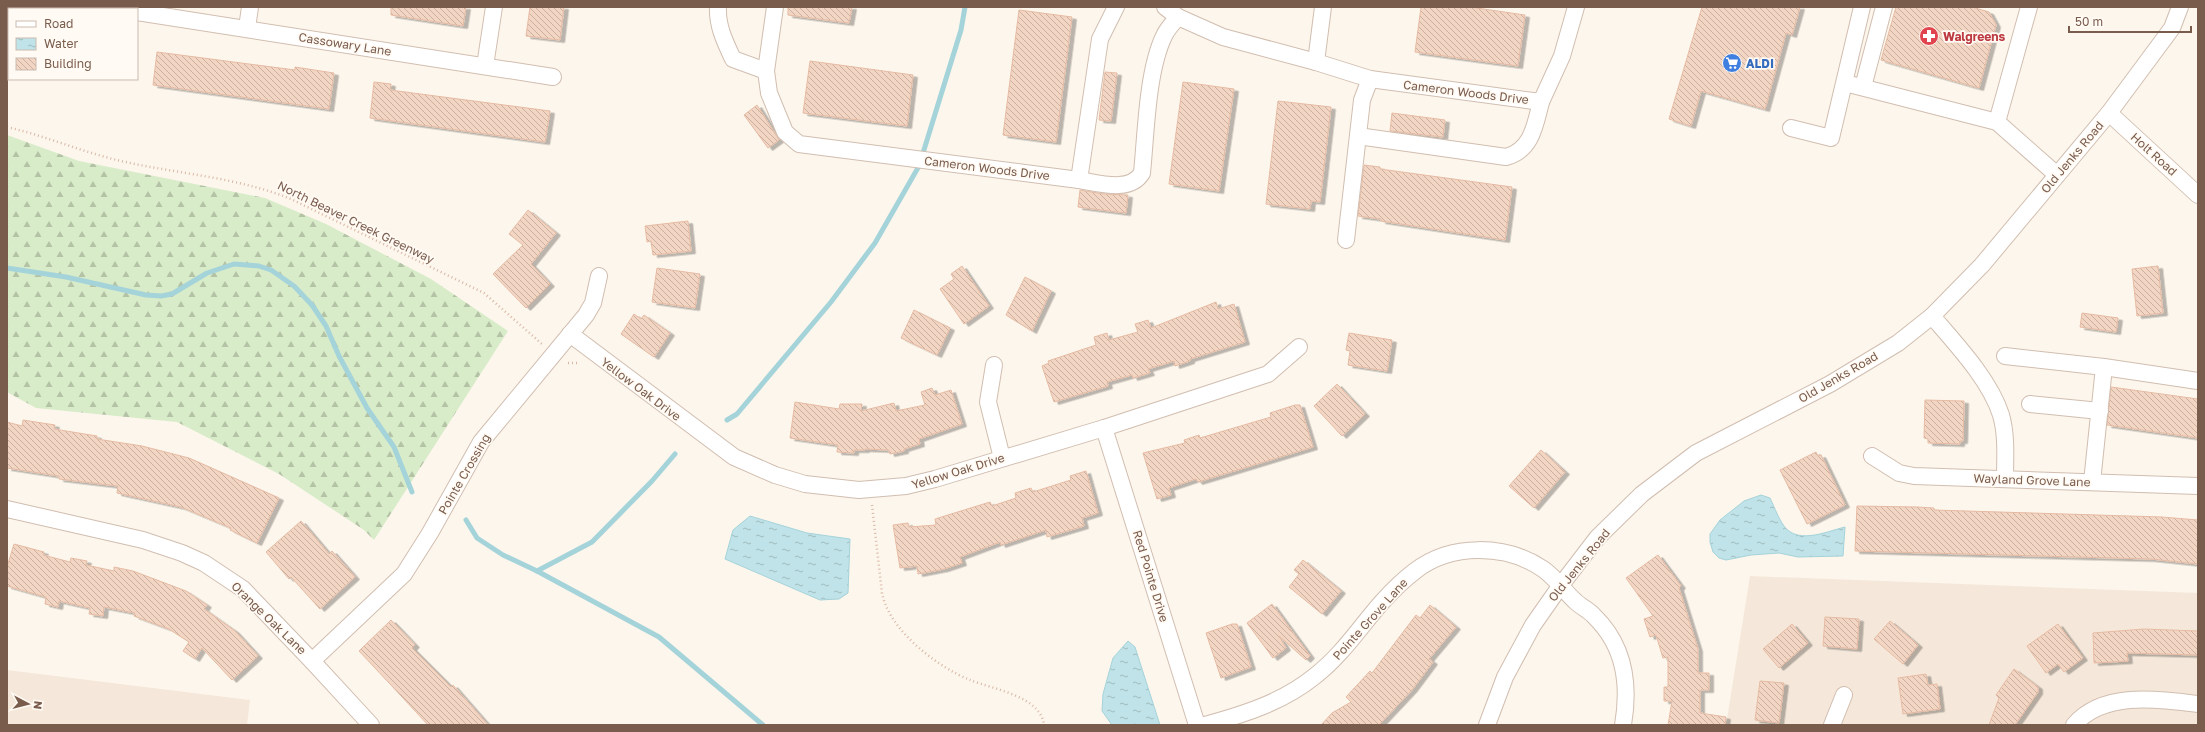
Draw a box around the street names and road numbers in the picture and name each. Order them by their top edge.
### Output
street label: Cassowary Lane [297,29,393,59]
street label: Cameron Woods Drive [1402,77,1530,107]
street label: Old Jenks Road [2037,118,2107,196]
street label: Holt Road [2128,129,2180,179]
street label: Cameron Woods Drive [923,153,1051,183]
street label: North Beaver Creek Greenway [275,177,437,267]
street label: Old Jenks Road [1795,348,1881,406]
street label: Yellow Oak Drive [598,354,684,424]
street label: Pointe Crossing [435,431,493,517]
street label: Yellow Oak Drive [910,450,1006,492]
street label: Wayland Grove Lane [1973,470,2091,490]
street label: Old Jenks Road [1545,525,1613,605]
street label: Red Pointe Drive [1130,528,1172,624]
street label: Pointe Grove Lane [1329,575,1411,663]
street label: Orange Oak Lane [228,578,310,658]

